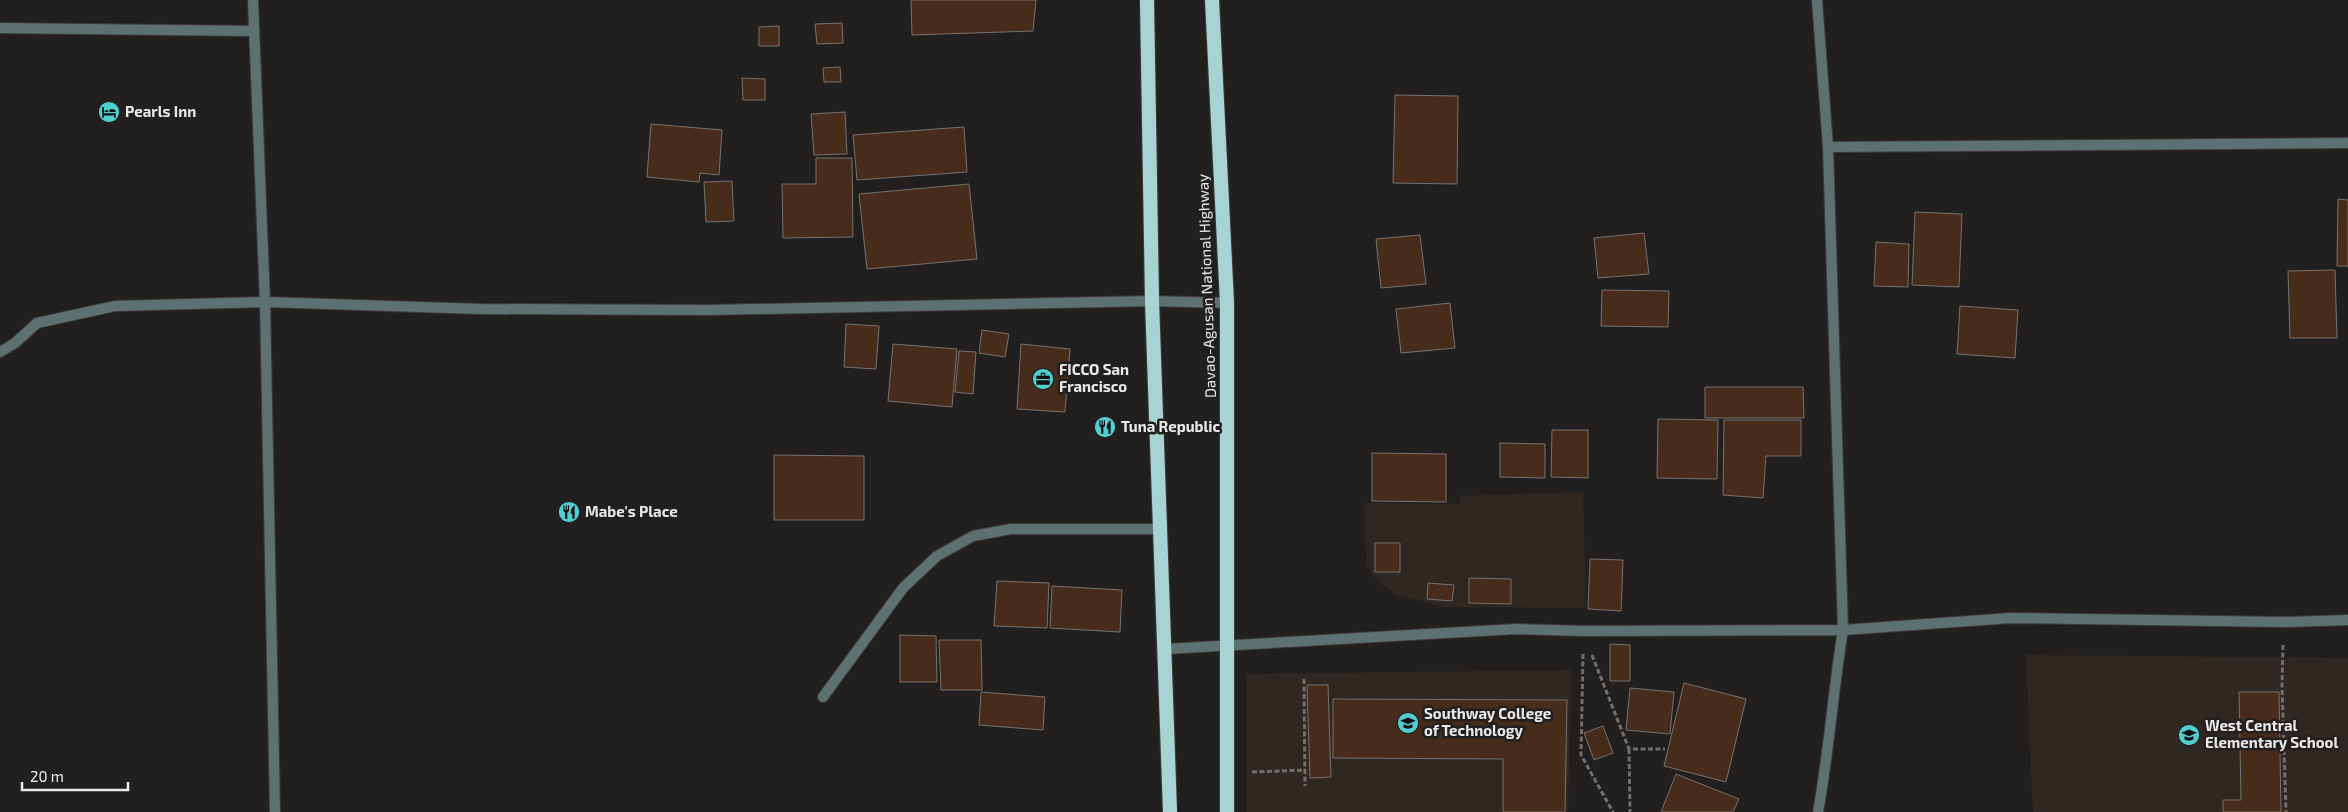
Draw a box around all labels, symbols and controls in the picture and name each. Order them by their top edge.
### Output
hotel icon: Pearls Inn [97,100,121,124]
place label: Pearls Inn [125,102,196,120]
street label: Davao-Agusan National Highway [1193,174,1219,398]
place label: FICCO San Francisco [1059,360,1129,395]
office icon: FICCO San Francisco [1031,367,1055,391]
restaurant icon: Tuna Republic [1093,415,1117,439]
place label: Tuna Republic [1121,417,1220,435]
restaurant icon: Mabe's Place [557,500,581,524]
place label: Mabe's Place [585,502,678,520]
place label: Southway College of Technology [1424,704,1551,740]
school or university icon: Southway College of Technology [1396,711,1420,735]
place label: West Central Elementary School [2205,716,2338,752]
school or university icon: West Central Elementary School [2177,723,2201,747]
scale bar [22,760,129,792]
text: 20 m [30,767,64,785]

